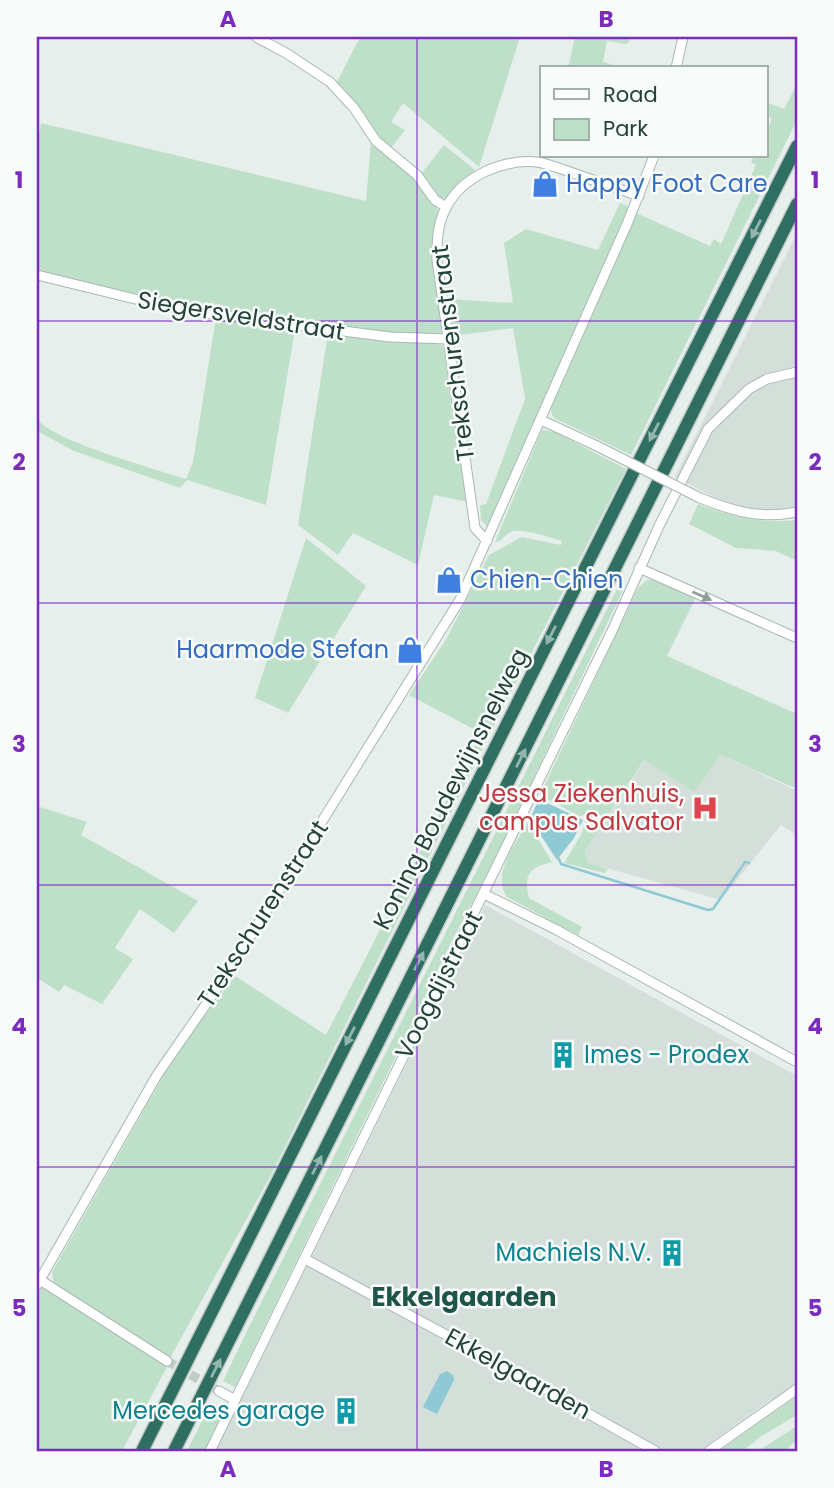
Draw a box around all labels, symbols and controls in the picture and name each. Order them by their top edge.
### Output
text: A [220,3,237,35]
text: B [598,3,614,35]
legend [540,66,768,158]
text: Road [603,80,658,109]
text: Park [603,114,648,143]
text: 1 [15,164,23,196]
text: 1 [811,164,819,196]
place label: Happy Foot Care [566,167,768,200]
shop icon: Happy Foot Care [530,169,560,199]
one-way arrow [750,219,761,239]
street label: Trekschurenstraat [423,243,482,463]
street label: Siegersveldstraat [135,283,347,348]
one-way arrow [648,422,659,442]
text: 2 [12,446,26,478]
text: 2 [808,446,822,478]
place label: Chien-Chien [470,563,623,596]
shop icon: Chien-Chien [434,565,464,595]
one-way arrow [692,590,712,602]
one-way arrow [546,625,557,645]
place label: Haarmode Stefan [176,633,389,666]
shop icon: Haarmode Stefan [395,635,425,665]
street label: Koning Boudewijnsnelweg [365,642,536,935]
text: 3 [12,728,26,760]
text: 3 [808,728,822,760]
one-way arrow [515,748,526,768]
place label: Jessa Ziekenhuis, campus Salvator [478,777,684,838]
hospital icon: Jessa Ziekenhuis, campus Salvator [690,793,720,823]
street label: Trekschurenstraat [189,813,336,1014]
street label: Voogdijstraat [387,905,490,1065]
one-way arrow [413,951,425,971]
text: 4 [11,1010,27,1042]
text: 4 [807,1010,823,1042]
one-way arrow [345,1026,356,1046]
place label: Imes - Prodex [584,1038,749,1071]
building icon: Imes - Prodex [548,1040,578,1070]
one-way arrow [312,1155,323,1175]
place label: Machiels N.V. [495,1236,651,1269]
building icon: Machiels N.V. [657,1238,687,1268]
district label: Ekkelgaarden [371,1279,557,1315]
text: 5 [12,1292,26,1324]
text: 5 [808,1292,822,1324]
street label: Ekkelgaarden [439,1320,597,1427]
one-way arrow [210,1358,221,1378]
place label: Mercedes garage [112,1394,325,1427]
building icon: Mercedes garage [331,1396,361,1426]
text: A [220,1453,237,1485]
text: B [598,1453,614,1485]

